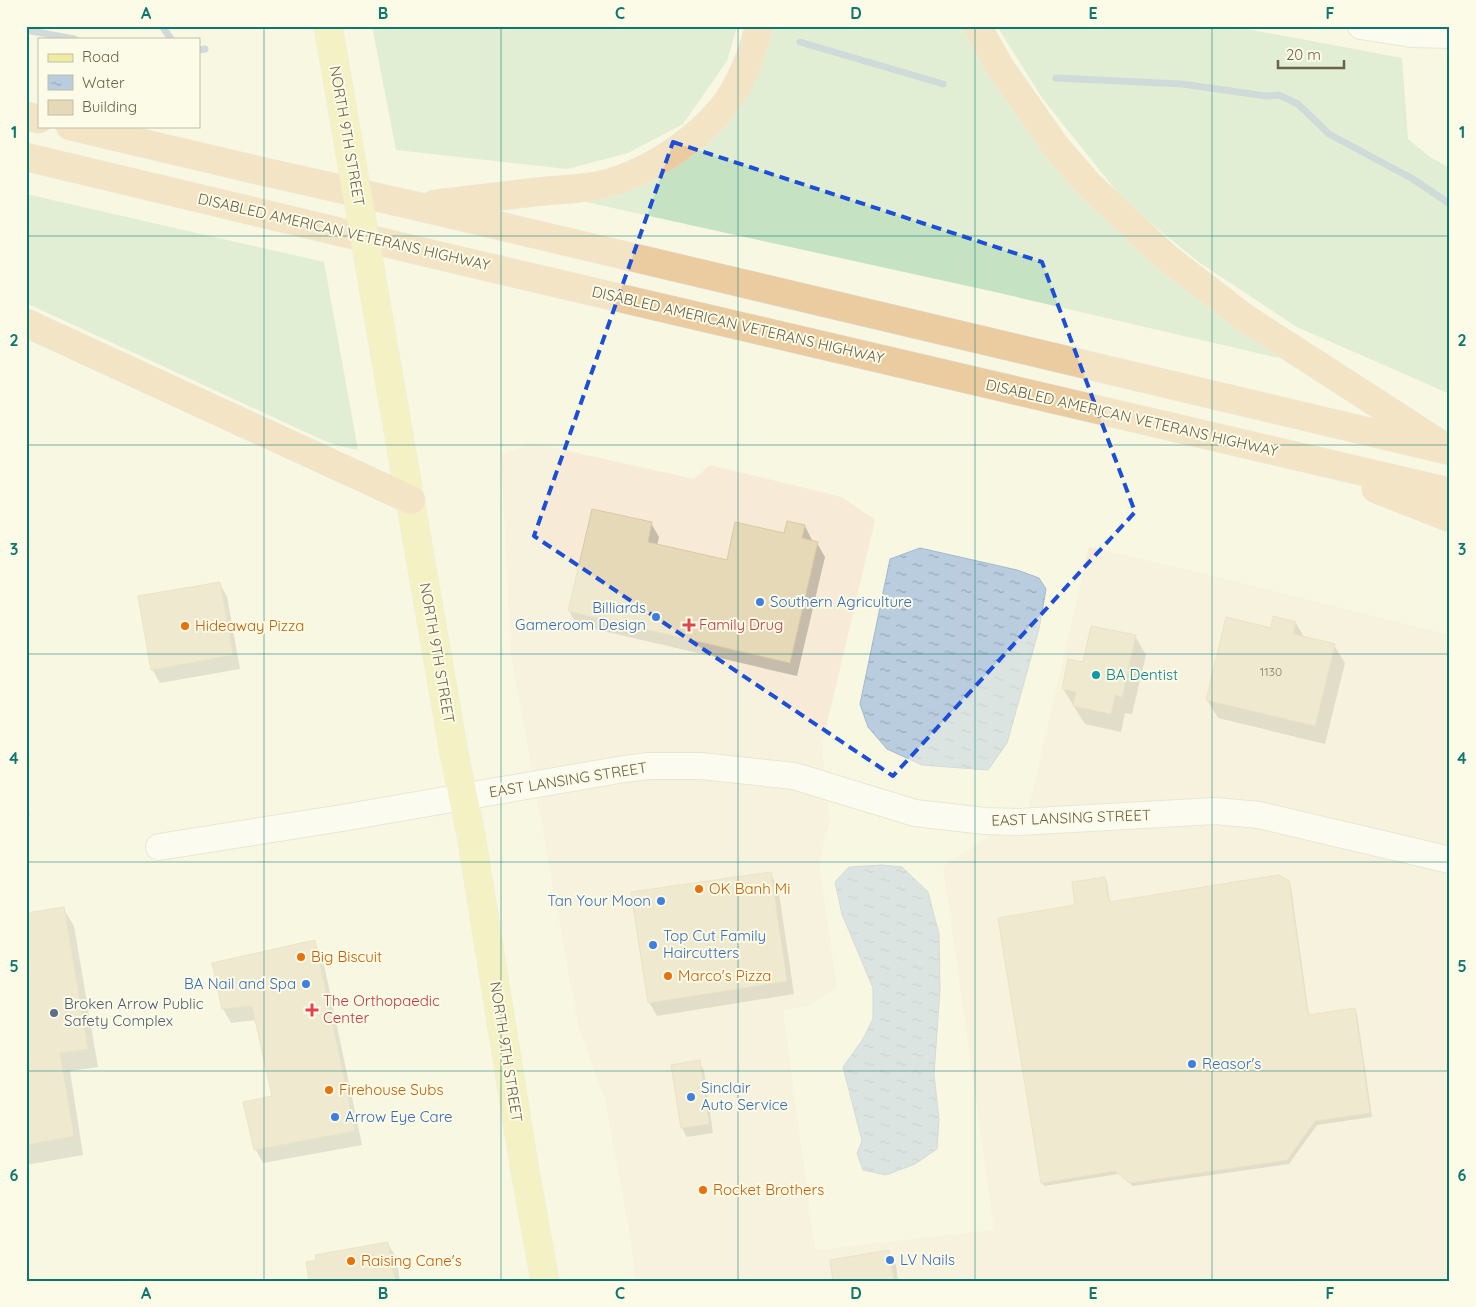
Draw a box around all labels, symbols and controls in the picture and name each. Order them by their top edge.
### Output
text: A [141,3,152,23]
text: B [378,3,388,23]
text: C [615,3,625,23]
text: D [850,3,862,23]
text: E [1088,3,1098,23]
text: F [1326,3,1335,23]
legend [38,38,200,128]
scale bar [1278,38,1345,70]
text: 20 m [1286,45,1321,64]
text: Road [82,47,119,66]
street label: NORTH 9TH STREET [326,64,369,208]
text: Water [82,73,125,92]
text: Building [82,97,137,116]
text: 1 [11,122,17,142]
text: 1 [1459,122,1465,142]
street label: DISABLED AMERICAN VETERANS HIGHWAY [196,189,493,275]
street label: DISABLED AMERICAN VETERANS HIGHWAY [590,282,887,368]
text: 2 [9,330,19,350]
text: 2 [1457,330,1467,350]
street label: DISABLED AMERICAN VETERANS HIGHWAY [984,375,1281,461]
text: 3 [10,539,18,559]
text: 3 [1458,539,1466,559]
street label: NORTH 9TH STREET [416,581,459,725]
place label: Southern Agriculture [770,592,912,611]
marker: Southern Agriculture [754,596,766,608]
place label: Billiards Gameroom Design [515,598,646,634]
marker: Billiards Gameroom Design [650,611,662,623]
place label: Family Drug [699,615,783,634]
place label: Hideaway Pizza [195,616,304,635]
marker: Family Drug [683,619,695,631]
marker: Hideaway Pizza [179,620,191,632]
house number: 1130 [1260,664,1282,679]
place label: BA Dentist [1106,665,1178,684]
marker: BA Dentist [1090,669,1102,681]
text: 4 [9,748,19,768]
text: 4 [1457,748,1467,768]
street label: EAST LANSING STREET [488,758,648,801]
street label: EAST LANSING STREET [991,805,1151,830]
place label: OK Banh Mi [709,879,790,898]
marker: OK Banh Mi [693,883,705,895]
place label: Tan Your Moon [547,891,651,910]
marker: Tan Your Moon [655,895,667,907]
place label: Top Cut Family Haircutters [663,926,766,962]
marker: Top Cut Family Haircutters [647,939,659,951]
place label: Big Biscuit [311,947,382,966]
marker: Big Biscuit [295,951,307,963]
text: 5 [9,956,19,976]
text: 5 [1457,956,1467,976]
place label: Marco's Pizza [678,966,771,985]
marker: Marco's Pizza [662,970,674,982]
place label: BA Nail and Spa [184,974,296,993]
marker: BA Nail and Spa [300,978,312,990]
street label: NORTH 9TH STREET [486,980,527,1124]
place label: The Orthopaedic Center [323,991,440,1027]
place label: Broken Arrow Public Safety Complex [64,994,204,1030]
marker: The Orthopaedic Center [305,1003,319,1017]
marker: Broken Arrow Public Safety Complex [48,1007,60,1019]
place label: Reasor's [1202,1054,1261,1073]
marker: Reasor's [1186,1058,1198,1070]
place label: Sinclair Auto Service [701,1078,788,1114]
place label: Firehouse Subs [339,1080,443,1099]
marker: Firehouse Subs [323,1084,335,1096]
marker: Sinclair Auto Service [685,1091,697,1103]
place label: Arrow Eye Care [345,1107,453,1126]
marker: Arrow Eye Care [329,1111,341,1123]
text: 6 [10,1165,19,1185]
text: 6 [1458,1165,1467,1185]
place label: Rocket Brothers [713,1180,824,1199]
marker: Rocket Brothers [697,1184,709,1196]
place label: LV Nails [900,1250,955,1269]
place label: Raising Cane's [361,1251,462,1270]
marker: LV Nails [884,1254,896,1266]
marker: Raising Cane's [345,1255,357,1267]
text: A [141,1283,152,1303]
text: B [378,1283,388,1303]
text: C [615,1283,625,1303]
text: D [850,1283,862,1303]
text: E [1088,1283,1098,1303]
text: F [1326,1283,1335,1303]

